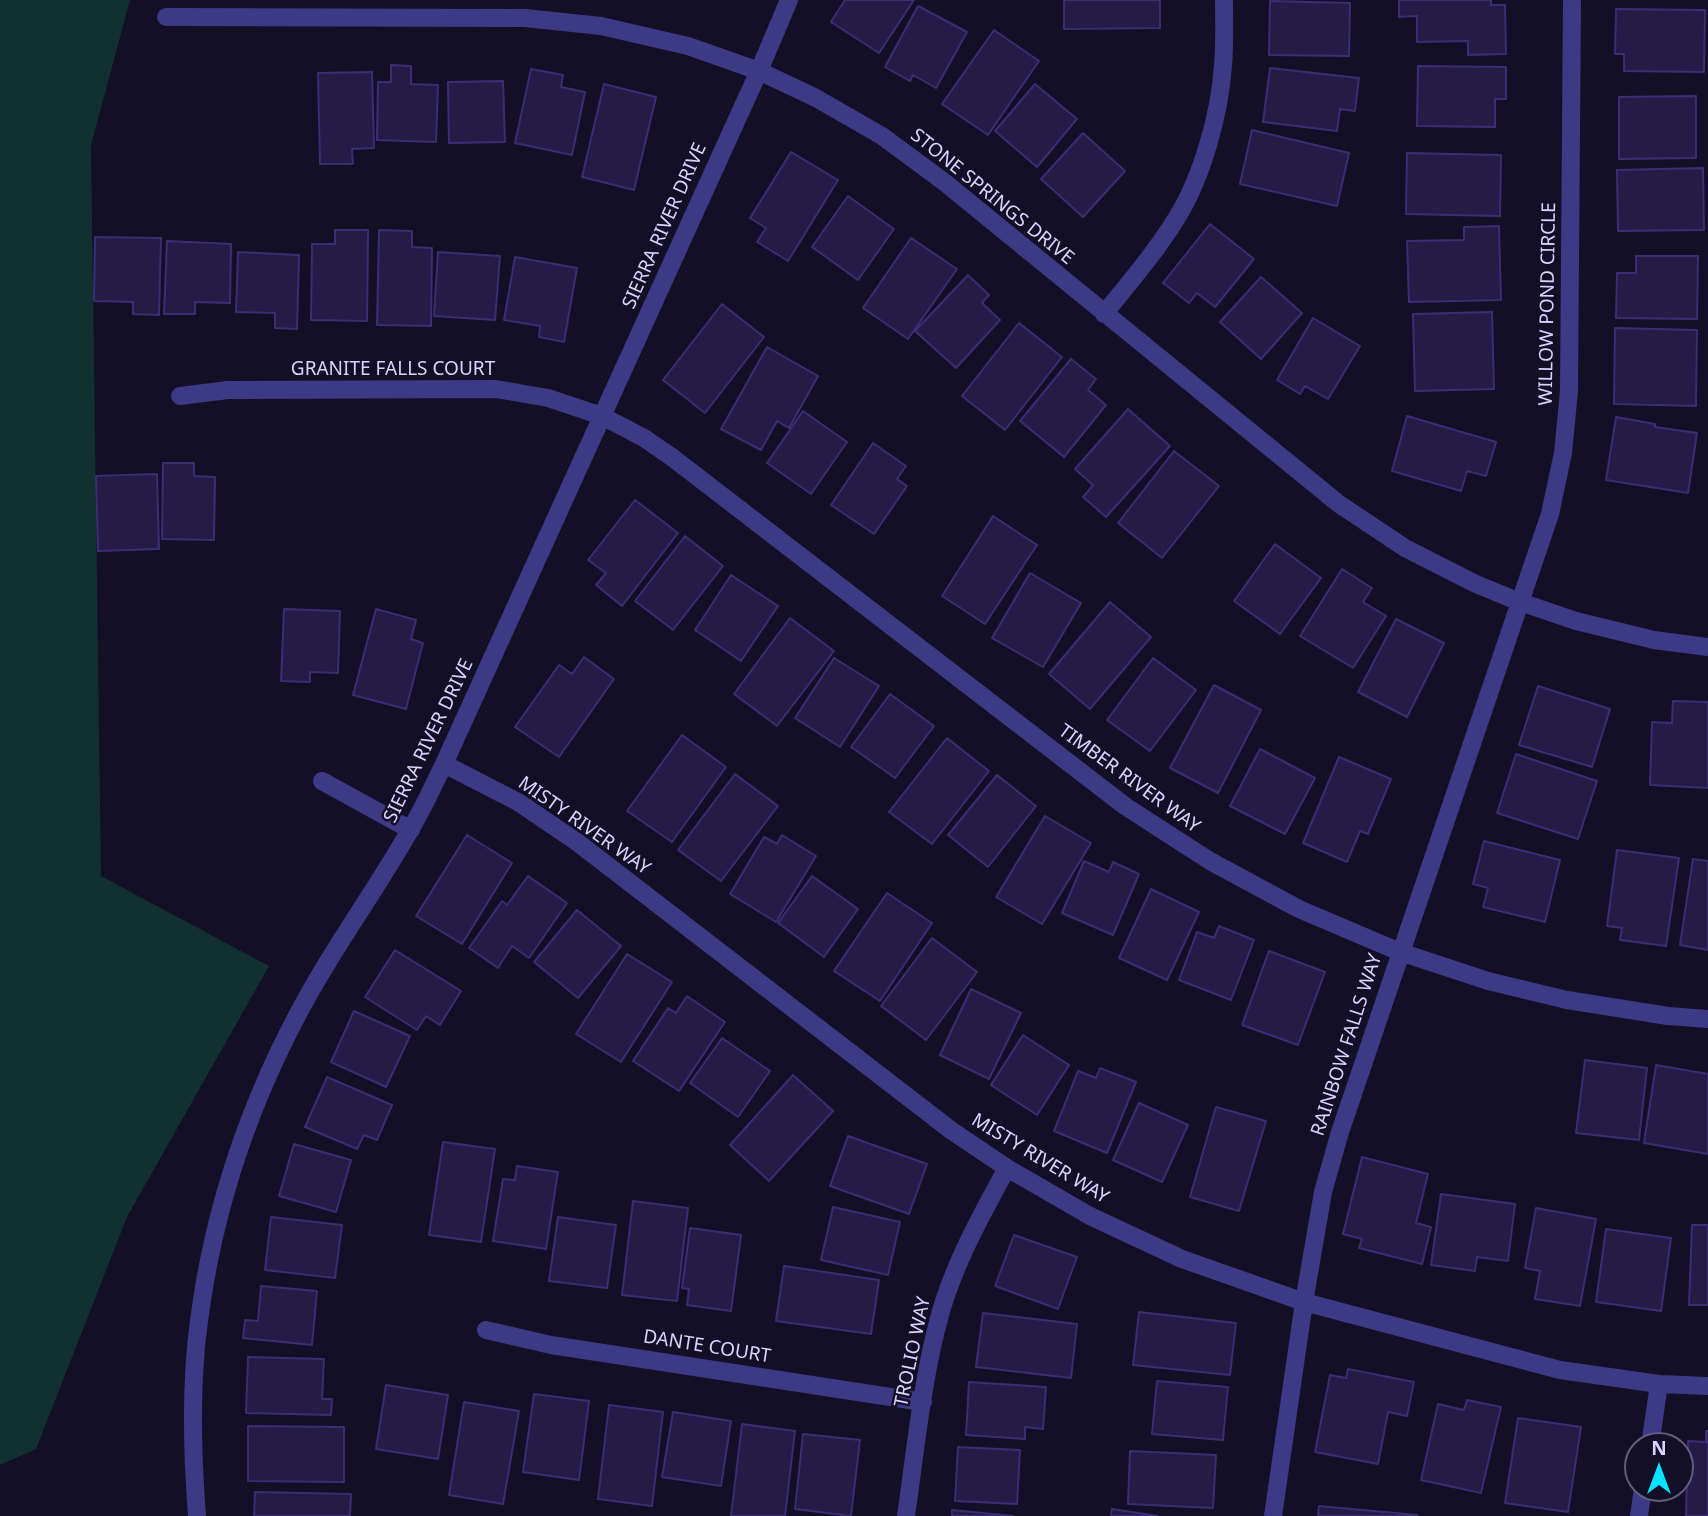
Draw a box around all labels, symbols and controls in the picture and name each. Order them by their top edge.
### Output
street label: STONE SPRINGS DRIVE [906,124,1078,270]
street label: SIERRA RIVER DRIVE [618,139,712,313]
street label: WILLOW POND CIRCLE [1535,202,1561,406]
street label: GRANITE FALLS COURT [291,359,495,381]
street label: SIERRA RIVER DRIVE [379,655,479,827]
street label: TIMBER RIVER WAY [1054,720,1204,838]
street label: MISTY RIVER WAY [514,772,654,880]
street label: RAINBOW FALLS WAY [1307,951,1387,1139]
street label: MISTY RIVER WAY [967,1109,1113,1209]
street label: TROLIO WAY [890,1295,936,1409]
street label: DANTE COURT [642,1326,772,1368]
north arrow [1624,1432,1694,1502]
text: N [1651,1435,1667,1461]

